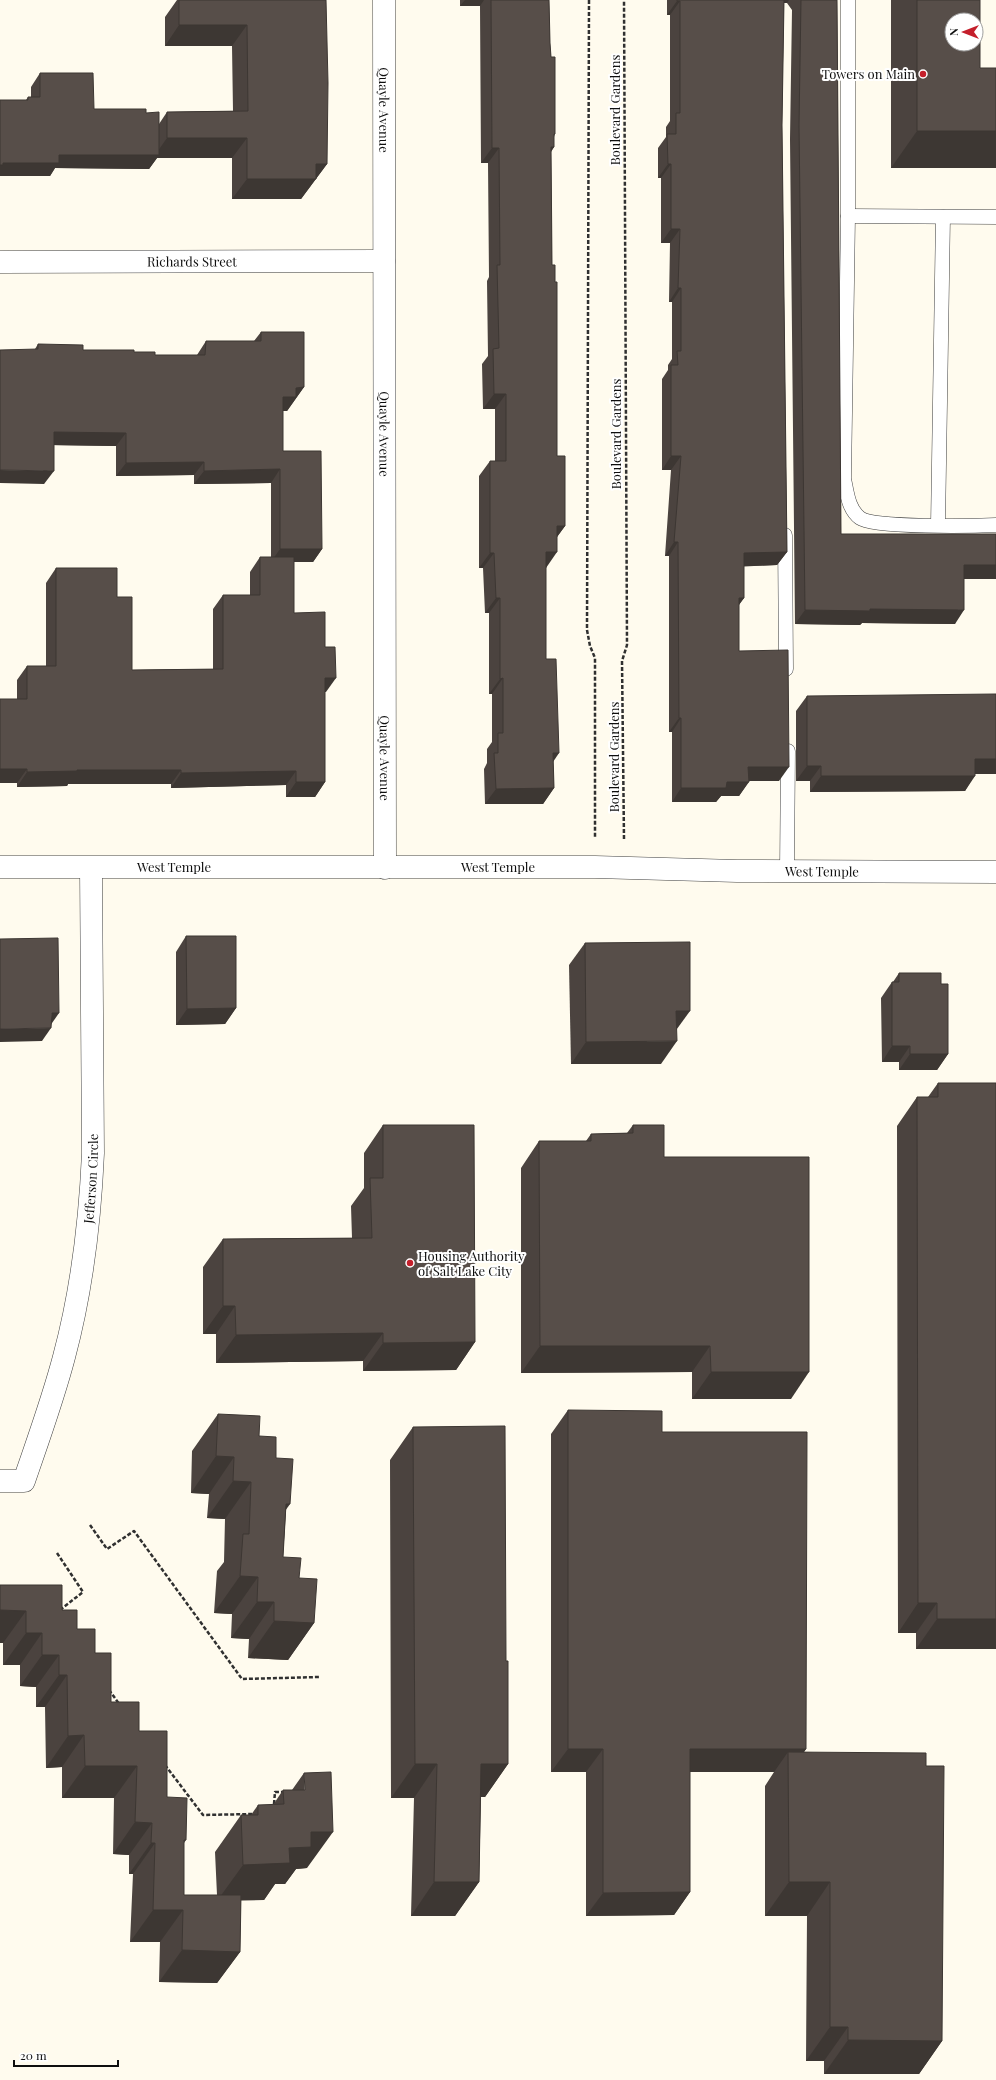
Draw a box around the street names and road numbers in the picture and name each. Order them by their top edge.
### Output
street label: Boulevard Gardens [606,54,623,165]
street label: Quayle Avenue [376,67,393,153]
street label: Richards Street [147,252,237,270]
street label: Boulevard Gardens [607,378,624,489]
street label: Quayle Avenue [376,391,394,477]
street label: Boulevard Gardens [605,701,622,812]
street label: Quayle Avenue [377,715,394,801]
street label: West Temple [136,858,211,875]
street label: West Temple [460,858,535,875]
street label: West Temple [784,862,859,879]
street label: Jefferson Circle [79,1133,101,1225]

